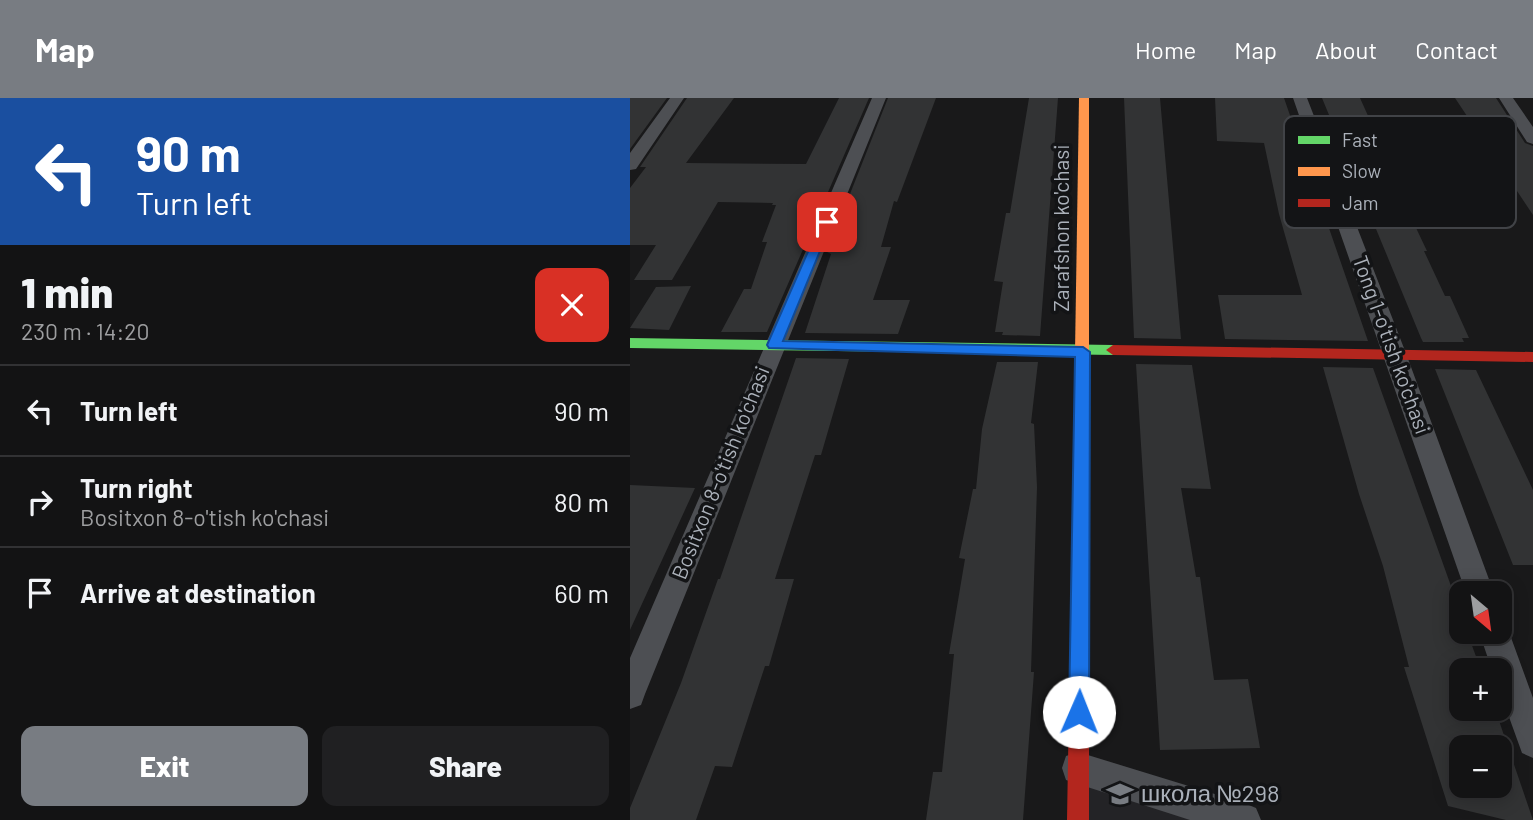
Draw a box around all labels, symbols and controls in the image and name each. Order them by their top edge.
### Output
text: Map [35,29,95,69]
text: Home [1135,35,1196,64]
text: Map [1234,35,1277,64]
text: About [1315,35,1377,64]
text: Contact [1415,35,1498,64]
legend [1284,116,1516,228]
text: 90 m [136,123,241,182]
icon: left [21,126,112,217]
text: Fast [1342,128,1378,151]
street label: Zarafshon ko'chasi [1048,144,1073,312]
text: Slow [1342,159,1381,182]
text: Turn left [136,183,253,221]
text: Jam [1342,191,1378,214]
pin [797,192,857,252]
icon: arrive [808,203,846,241]
street label: Tong 1-o'tish ko'chasi [1348,252,1436,437]
text: 1 min [21,266,113,316]
button: close [535,268,609,342]
text: 230 m · 14:20 [21,317,150,345]
street label: Bositxon 8-o'tish ko'chasi [665,362,774,583]
icon: left [21,392,59,430]
text: Turn left [80,395,178,426]
text: 90 m [554,395,609,426]
text: Turn right [80,472,193,503]
icon: right [21,483,59,521]
text: 80 m [554,486,609,517]
text: Bositxon 8-o'tish ko'chasi [80,503,329,531]
icon: arrive [21,574,59,612]
text: Arrive at destination [80,577,316,608]
text: 60 m [554,577,609,608]
north arrow [1449,581,1512,644]
map controls [1449,581,1512,798]
button: + [1449,658,1512,721]
position arrow [1042,675,1116,749]
button: Exit [21,726,308,806]
button: Share [322,726,609,806]
button: − [1449,735,1512,798]
place label: школа №298 [1141,778,1280,807]
school or university icon: школа №298 [1105,779,1135,809]

